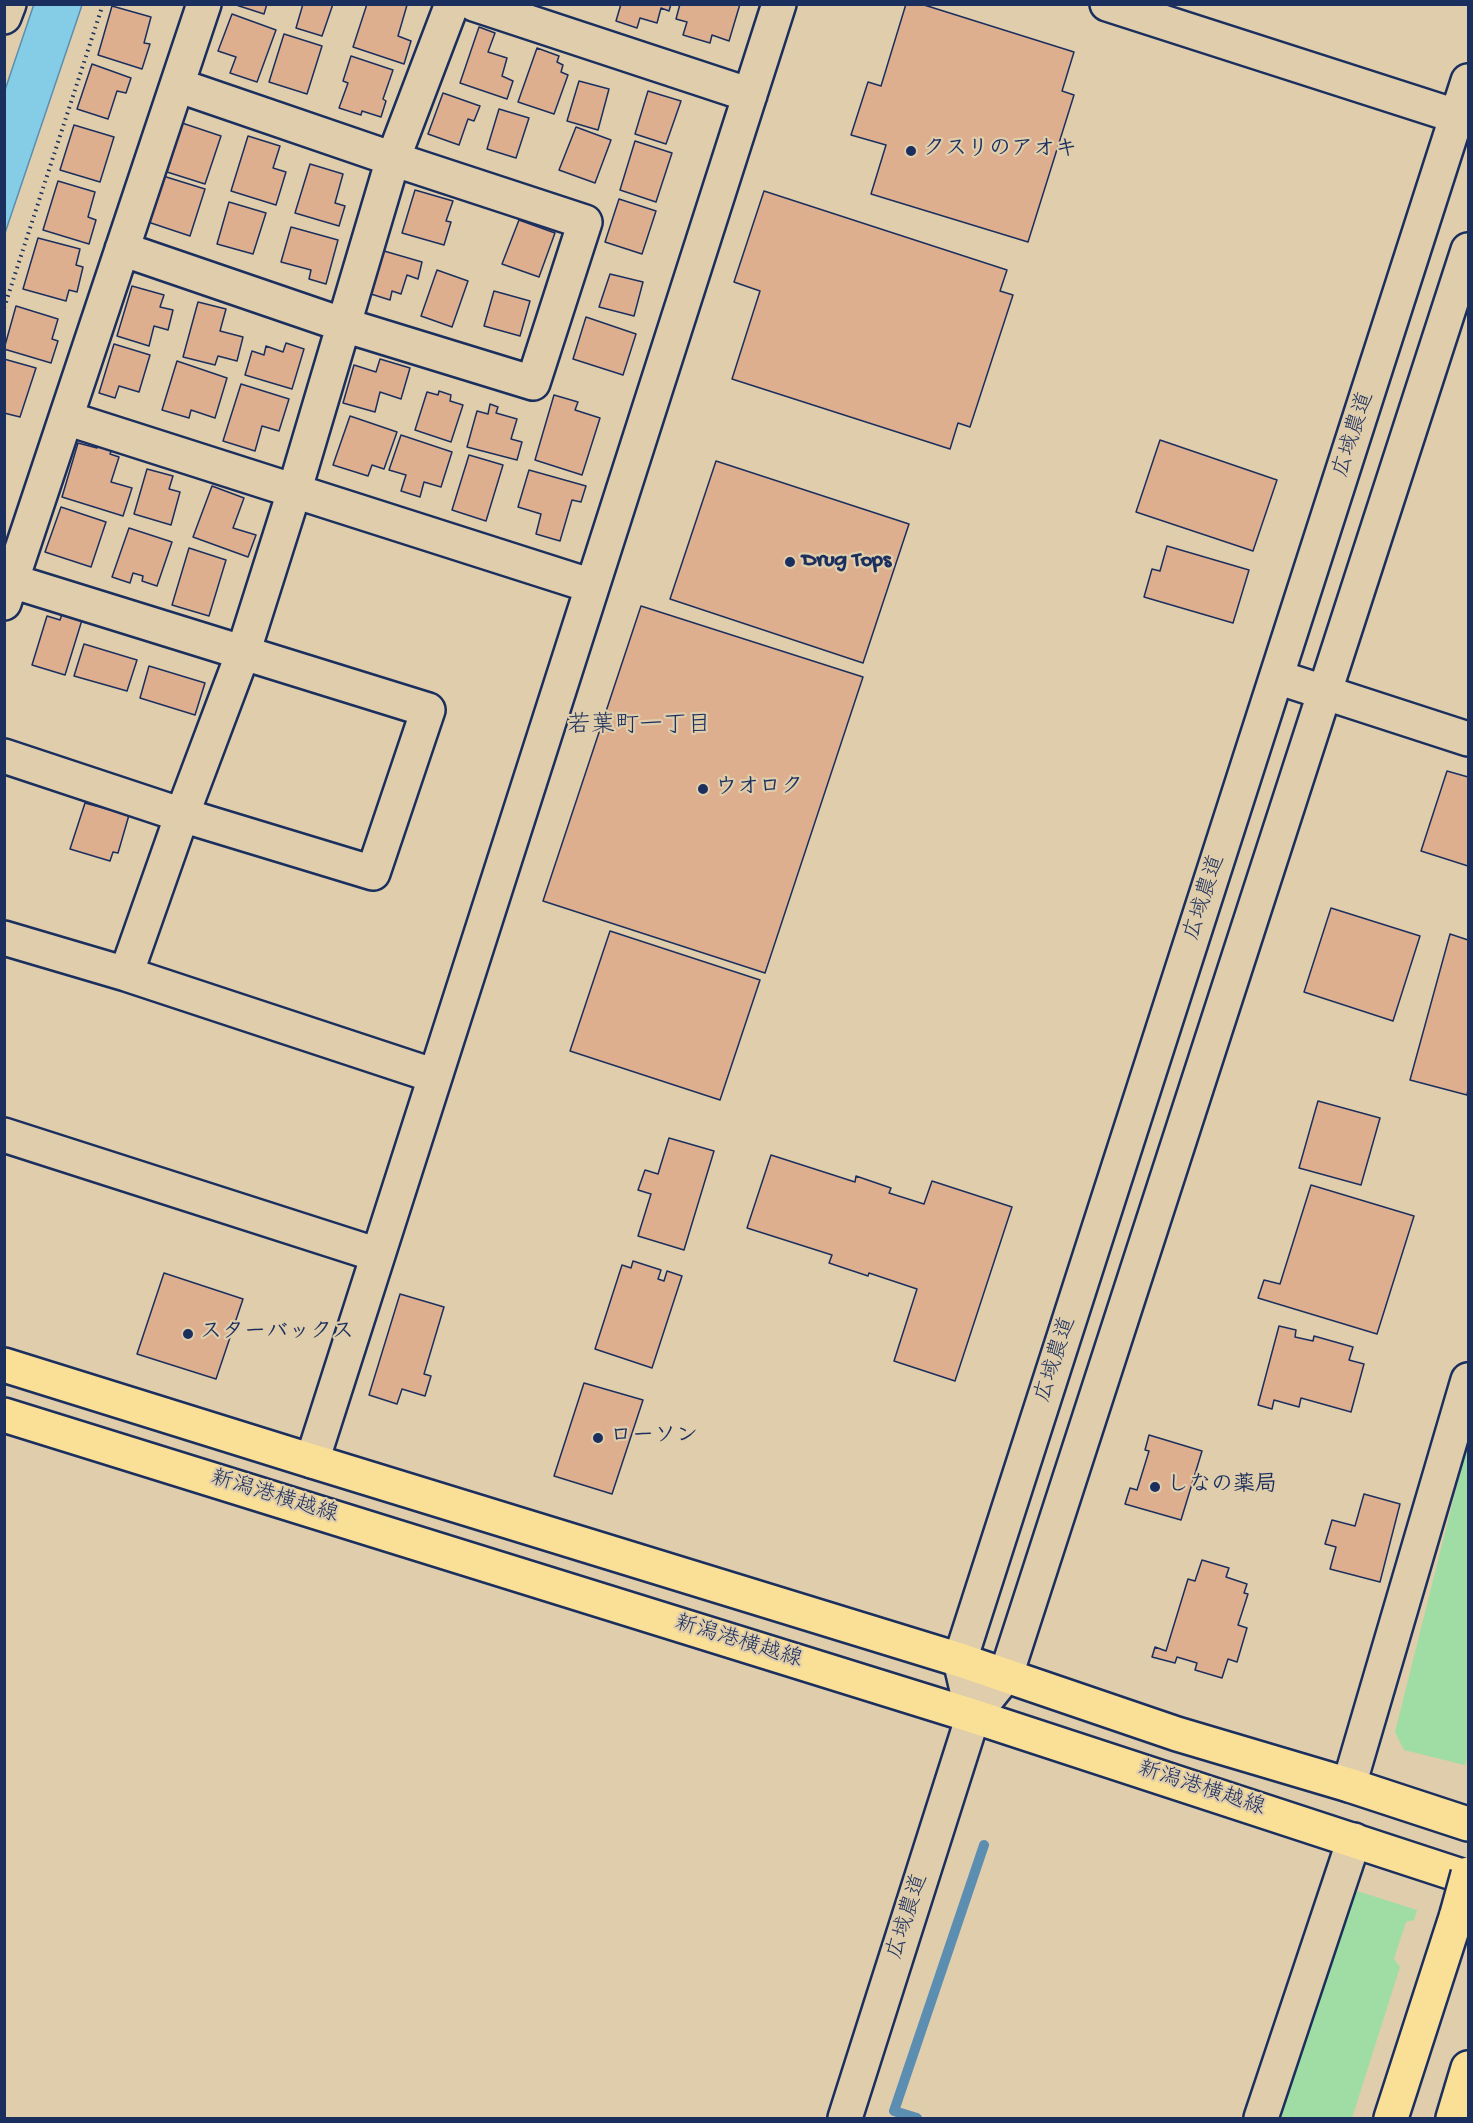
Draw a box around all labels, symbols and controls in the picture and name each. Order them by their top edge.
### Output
place label: クスリのアオキ [923,138,1077,164]
marker: クスリのアオキ [904,144,918,158]
street label: 広域農道 [1329,389,1381,481]
place label: Drug Tops [802,549,891,575]
marker: Drug Tops [783,555,797,569]
district label: 若葉町一丁目 [567,713,711,741]
place label: ウオロク [715,776,803,802]
marker: ウオロク [696,782,710,796]
street label: 広域農道 [1180,852,1232,944]
street label: 広域農道 [1031,1314,1083,1406]
place label: スターバックス [200,1321,354,1347]
marker: スターバックス [181,1327,195,1341]
place label: ローソン [610,1425,698,1451]
marker: ローソン [591,1431,605,1445]
street label: 新潟港横越線 [207,1466,341,1530]
place label: しなの薬局 [1167,1474,1277,1500]
marker: しなの薬局 [1148,1480,1162,1494]
street label: 新潟港横越線 [671,1611,805,1675]
street label: 新潟港横越線 [1134,1757,1268,1823]
street label: 広域農道 [883,1871,935,1963]

